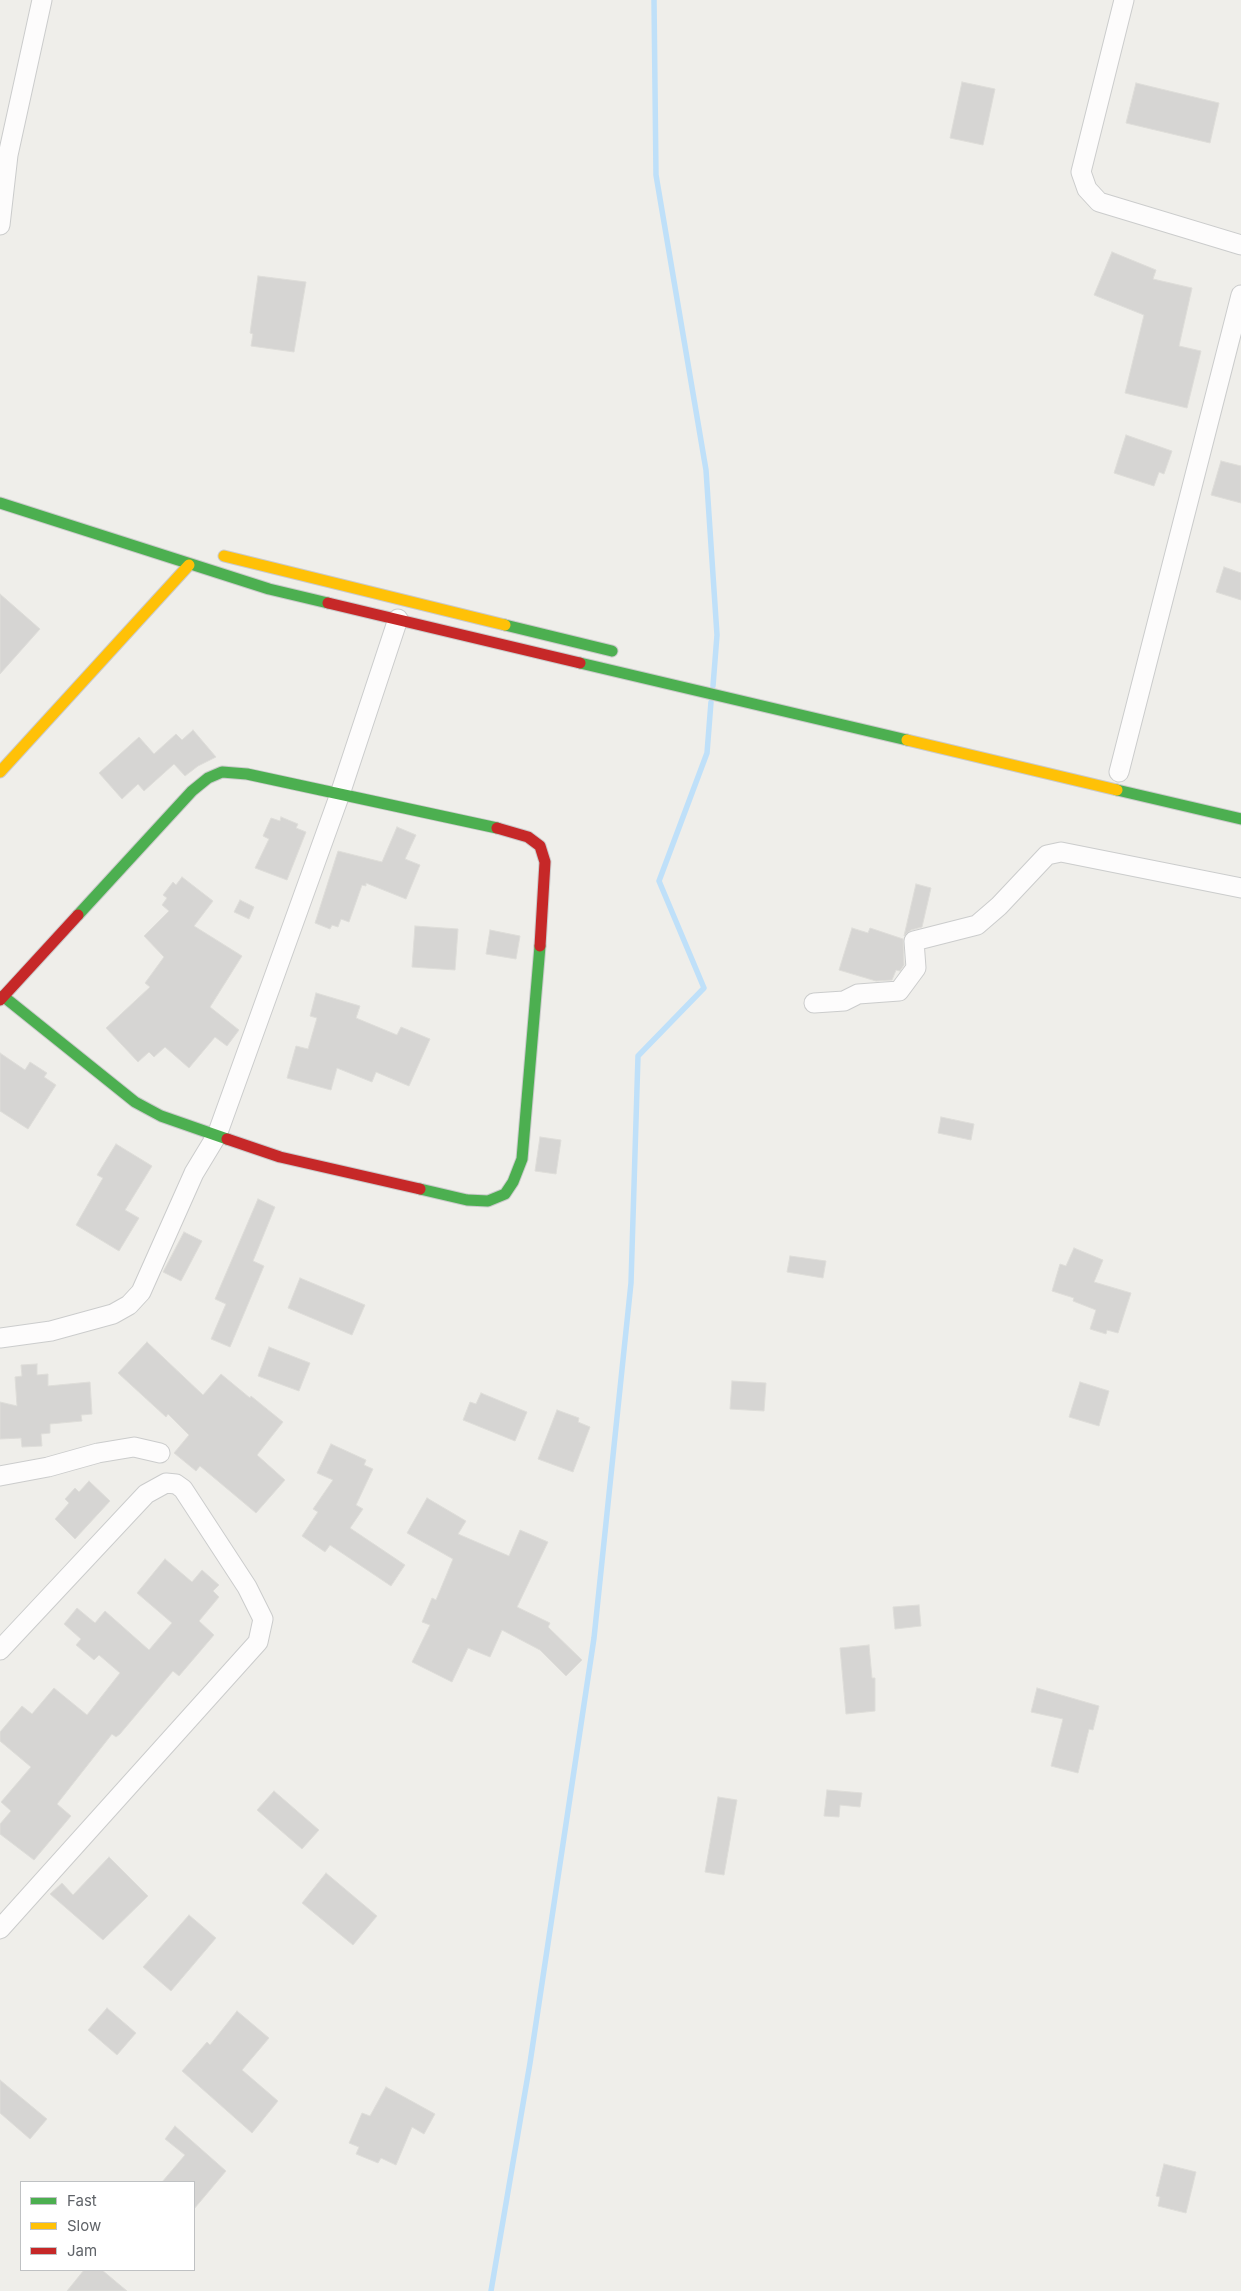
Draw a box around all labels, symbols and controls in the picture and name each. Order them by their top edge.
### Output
legend [20,2181,195,2271]
text: Fast [67,2191,97,2210]
text: Slow [67,2216,101,2235]
text: Jam [67,2241,97,2260]

